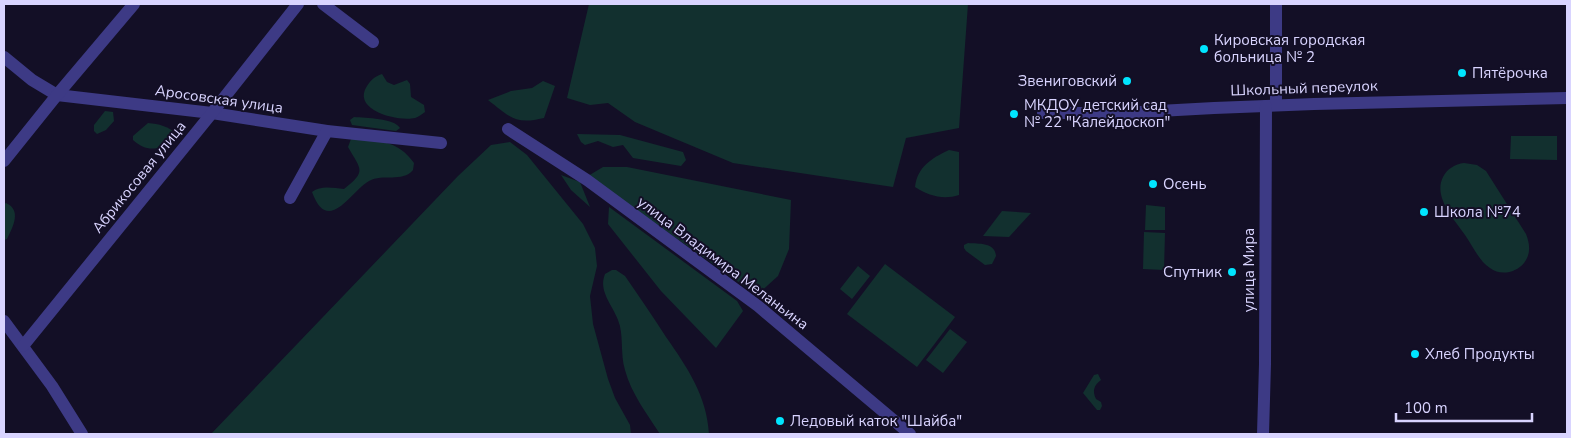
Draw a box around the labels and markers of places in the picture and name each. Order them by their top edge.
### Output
place label: Кировская городская больница № 2 [1214,30,1365,67]
marker: Кировская городская больница № 2 [1198,43,1210,55]
place label: Пятёрочка [1472,63,1548,83]
marker: Пятёрочка [1456,67,1468,79]
place label: Звениговский [1018,71,1117,91]
marker: Звениговский [1121,75,1133,87]
place label: МКДОУ детский сад № 22 "Калейдоскоп" [1024,95,1170,132]
marker: МКДОУ детский сад № 22 "Калейдоскоп" [1008,108,1020,120]
place label: Осень [1163,174,1207,194]
marker: Осень [1147,178,1159,190]
place label: Школа №74 [1434,202,1521,222]
marker: Школа №74 [1418,206,1430,218]
place label: Спутник [1163,262,1222,282]
marker: Спутник [1226,266,1238,278]
place label: Хлеб Продукты [1425,344,1535,364]
marker: Хлеб Продукты [1409,348,1421,360]
place label: Ледовый каток "Шайба" [790,411,962,431]
marker: Ледовый каток "Шайба" [774,415,786,427]

